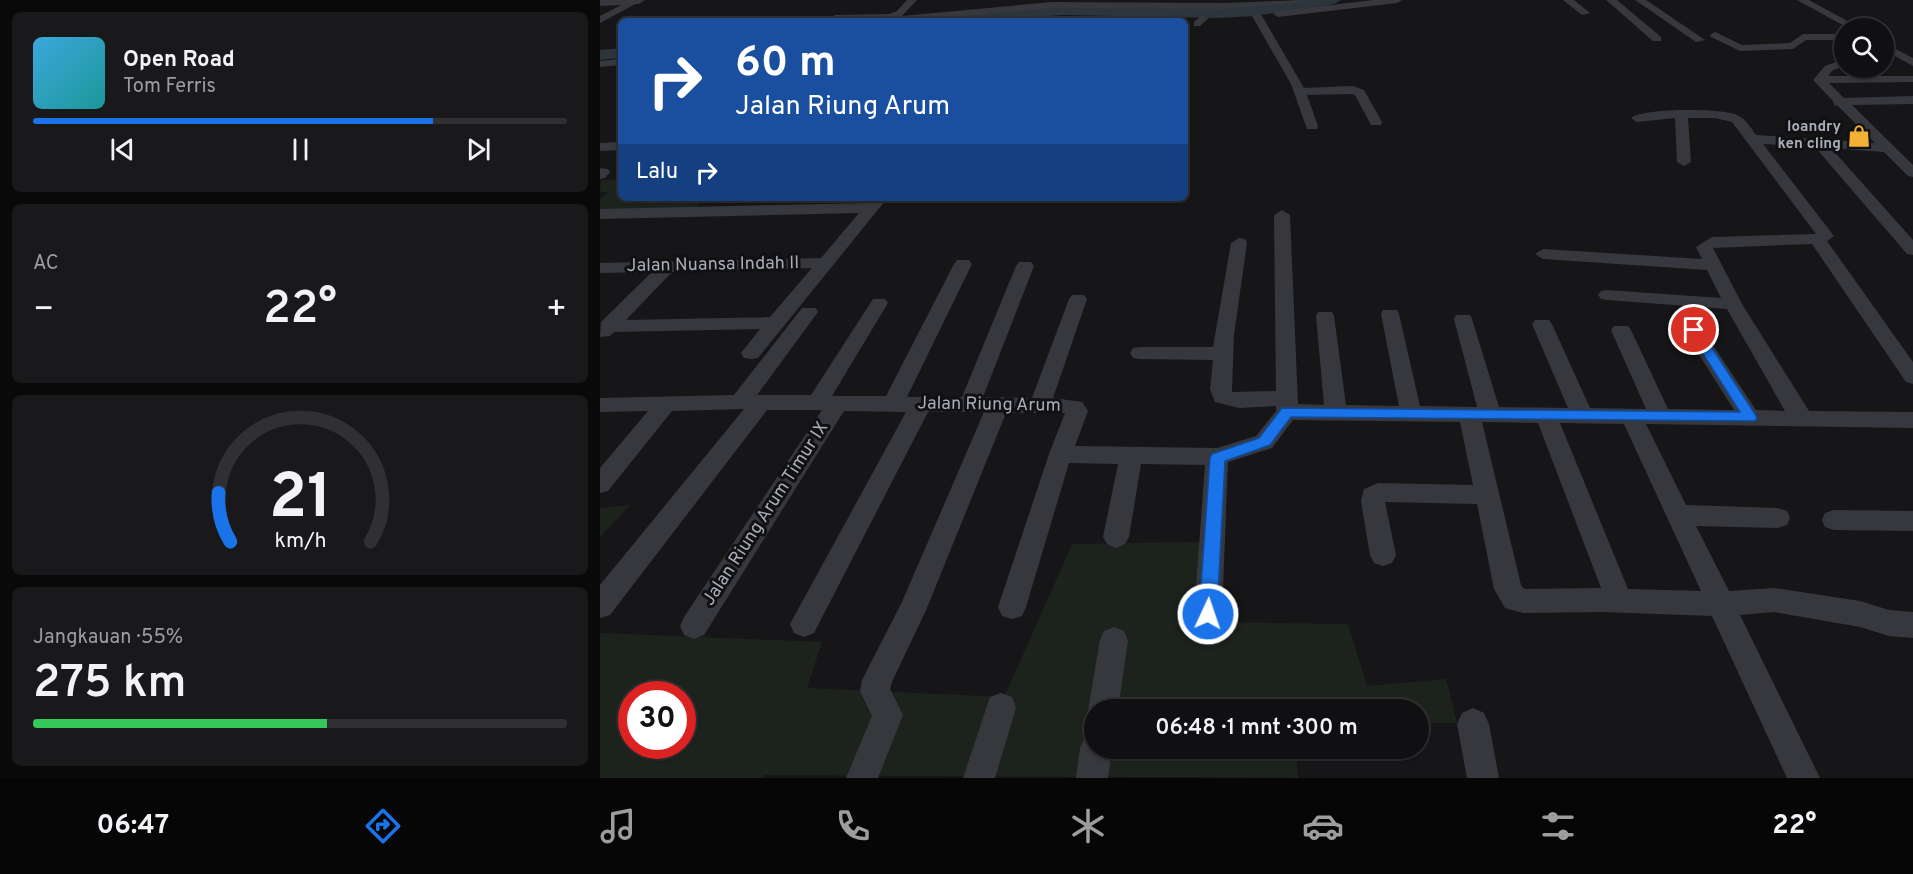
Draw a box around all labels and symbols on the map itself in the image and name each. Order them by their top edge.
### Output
place label: loandry ken cling [1778,118,1841,154]
shop icon: loandry ken cling [1846,123,1872,149]
street label: Jalan Nuansa Indah II [627,252,799,278]
pin [1668,304,1719,355]
street label: Jalan Riung Arum [917,392,1061,418]
street label: Jalan Riung Arum Timur IX [698,418,834,610]
position arrow [1176,582,1240,646]
speed limit sign: 30 [618,681,696,759]

